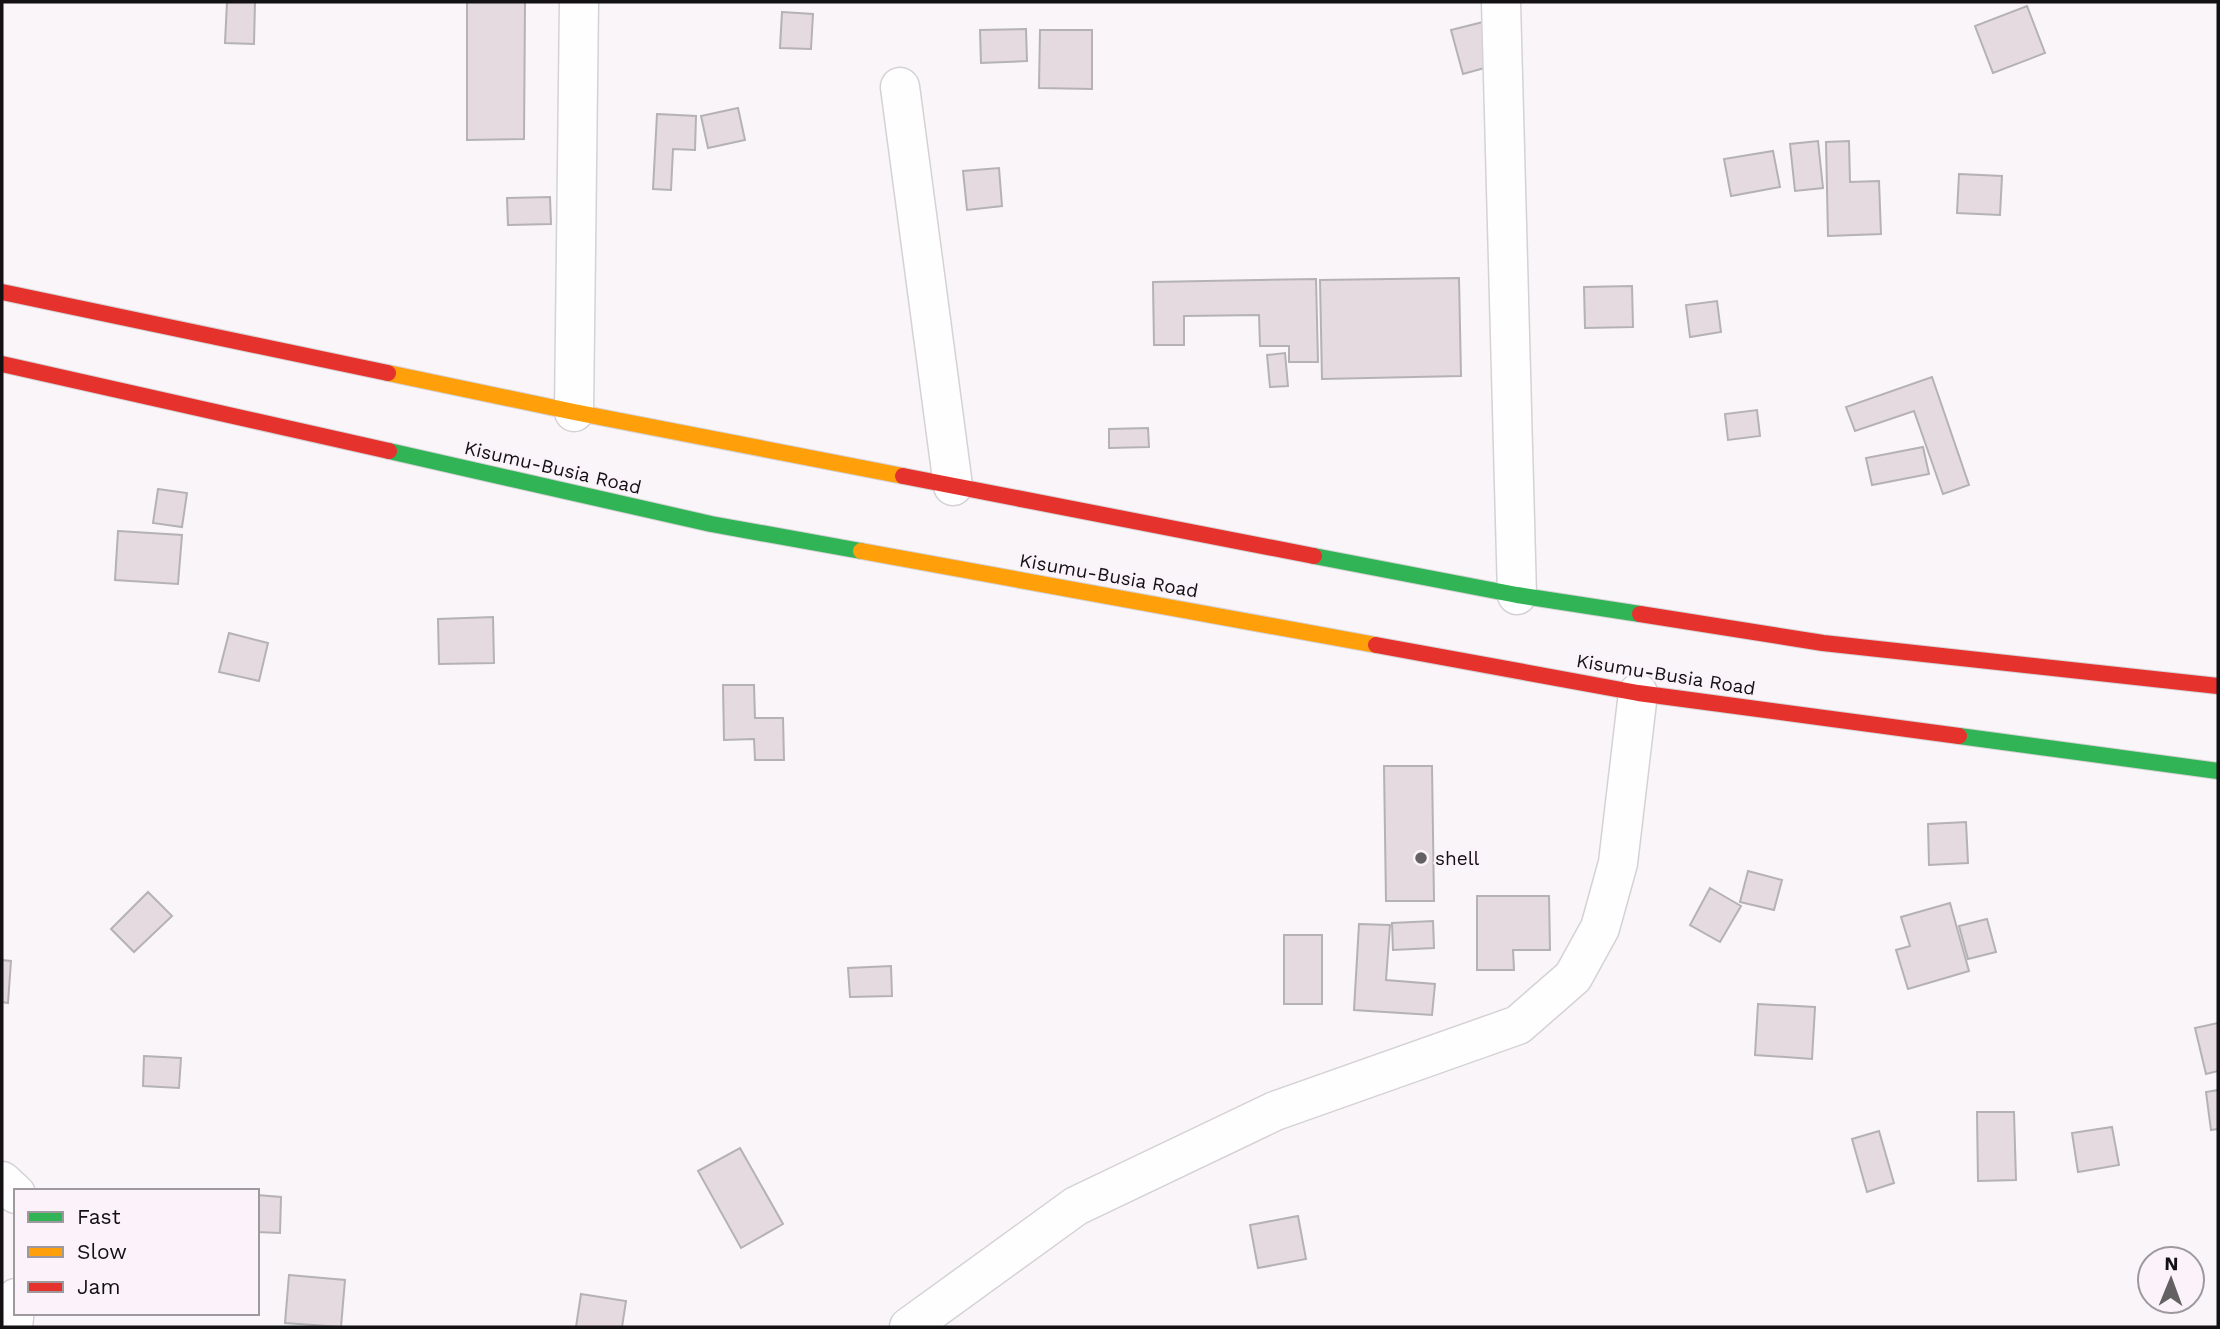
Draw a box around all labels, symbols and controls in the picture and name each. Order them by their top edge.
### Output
street label: Kisumu-Busia Road [462,436,644,499]
street label: Kisumu-Busia Road [1018,548,1200,603]
street label: Kisumu-Busia Road [1575,649,1757,700]
place label: shell [1435,847,1480,870]
marker: shell [1413,850,1429,866]
legend [14,1189,259,1315]
text: Fast [77,1204,121,1229]
text: Slow [77,1239,127,1264]
north arrow [2136,1245,2206,1315]
text: N [2164,1252,2179,1275]
text: Jam [77,1274,120,1299]

